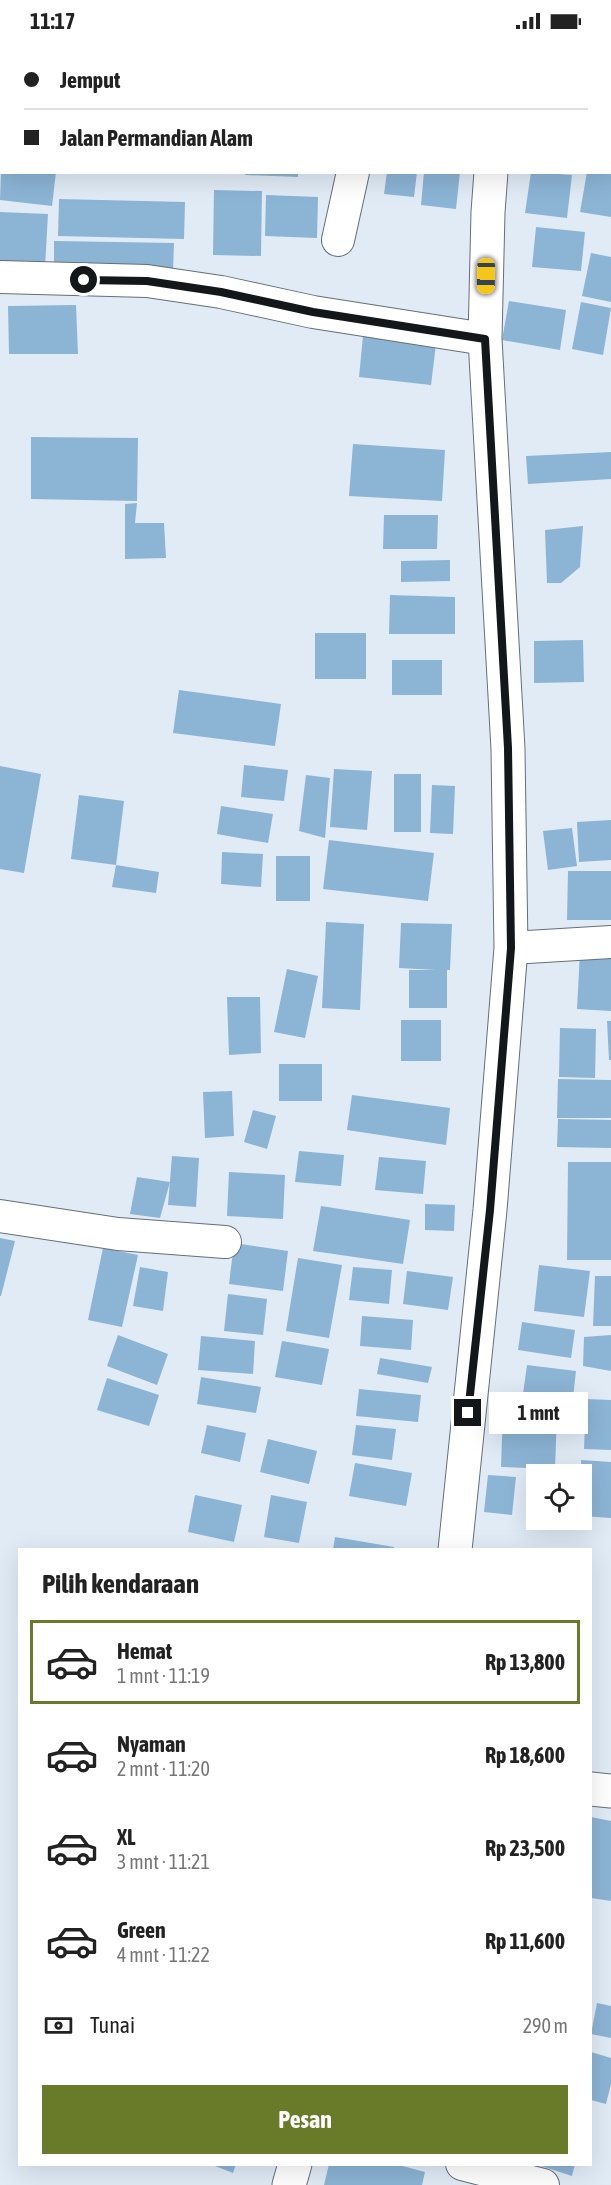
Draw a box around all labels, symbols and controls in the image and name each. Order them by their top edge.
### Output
text: 11:17 [30,8,75,34]
text: Jemput [60,67,120,93]
text: Jalan Permandian Alam [60,125,253,151]
car [477,258,495,294]
route start [70,266,97,293]
callout: 1 mnt [489,1392,588,1434]
route end [454,1399,481,1426]
text: 1 mnt [518,1401,560,1424]
map controls [526,1464,592,1530]
button: locate [526,1464,592,1530]
text: Pilih kendaraan [42,1568,199,1599]
icon: car [45,1635,99,1689]
text: Hemat [117,1638,172,1664]
text: Rp 13,800 [485,1649,565,1675]
text: 1 mnt · 11:19 [117,1664,210,1687]
icon: car [45,1728,99,1782]
text: Nyaman [117,1731,186,1757]
text: Rp 18,600 [485,1742,565,1768]
text: 2 mnt · 11:20 [117,1757,210,1780]
icon: car [45,1821,99,1875]
text: XL [117,1824,135,1850]
text: Rp 23,500 [485,1835,565,1861]
text: 3 mnt · 11:21 [117,1850,210,1873]
icon: car [45,1914,99,1968]
text: Green [117,1917,166,1943]
text: Rp 11,600 [485,1928,565,1954]
text: 4 mnt · 11:22 [117,1943,210,1966]
icon: cash [42,2009,75,2042]
text: Tunai [90,2012,135,2038]
text: 290 m [523,2014,568,2037]
button: Pesan [42,2085,568,2154]

